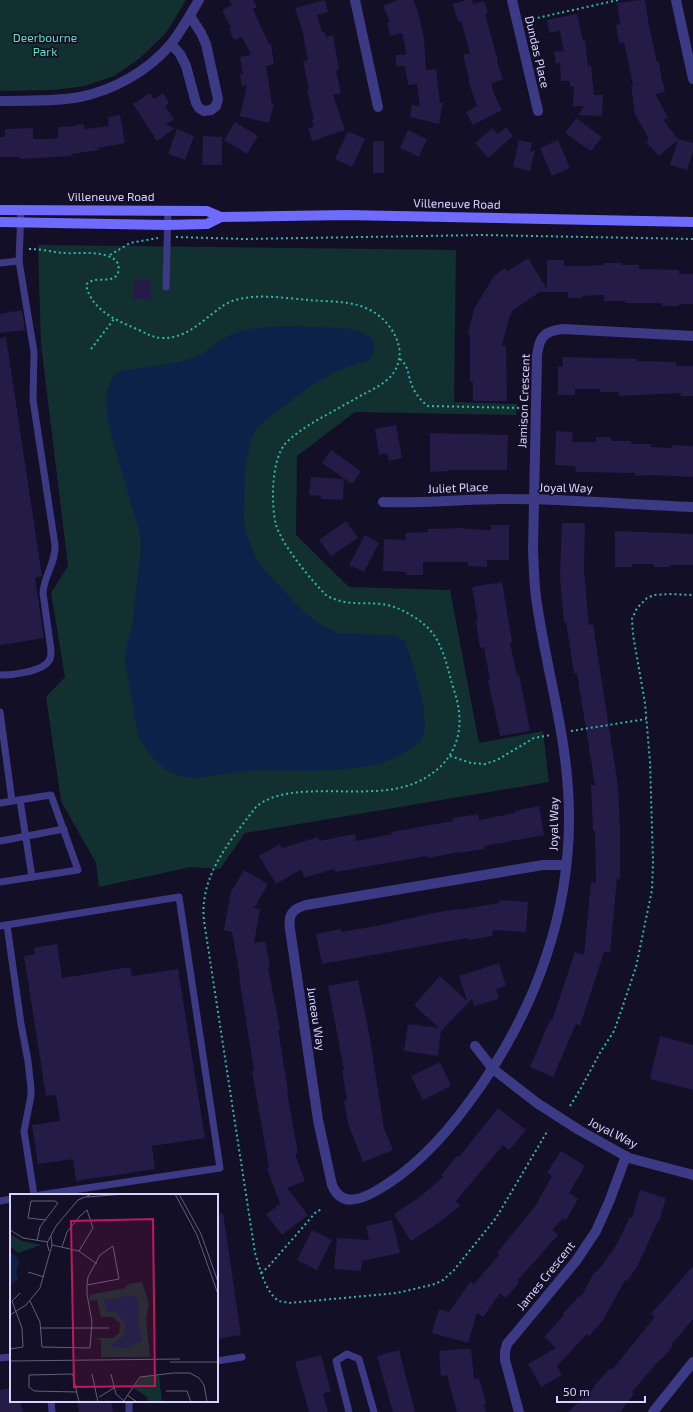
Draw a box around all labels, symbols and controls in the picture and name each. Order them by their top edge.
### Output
street label: Dundas Place [523,14,553,89]
park label: Deerbourne Park [13,30,77,58]
street label: Villeneuve Road [67,189,155,203]
street label: Villeneuve Road [413,195,501,211]
street label: Jamison Crescent [514,353,532,448]
street label: Juliet Place [427,479,488,495]
street label: Joyal Way [539,480,594,494]
street label: Joyal Way [546,796,560,851]
street label: Juneau Way [305,986,329,1052]
street label: Joyal Way [586,1114,641,1151]
inset map [10,1194,218,1402]
street label: James Crescent [513,1238,577,1312]
scale bar [557,1378,645,1404]
text: 50 m [563,1384,590,1398]

